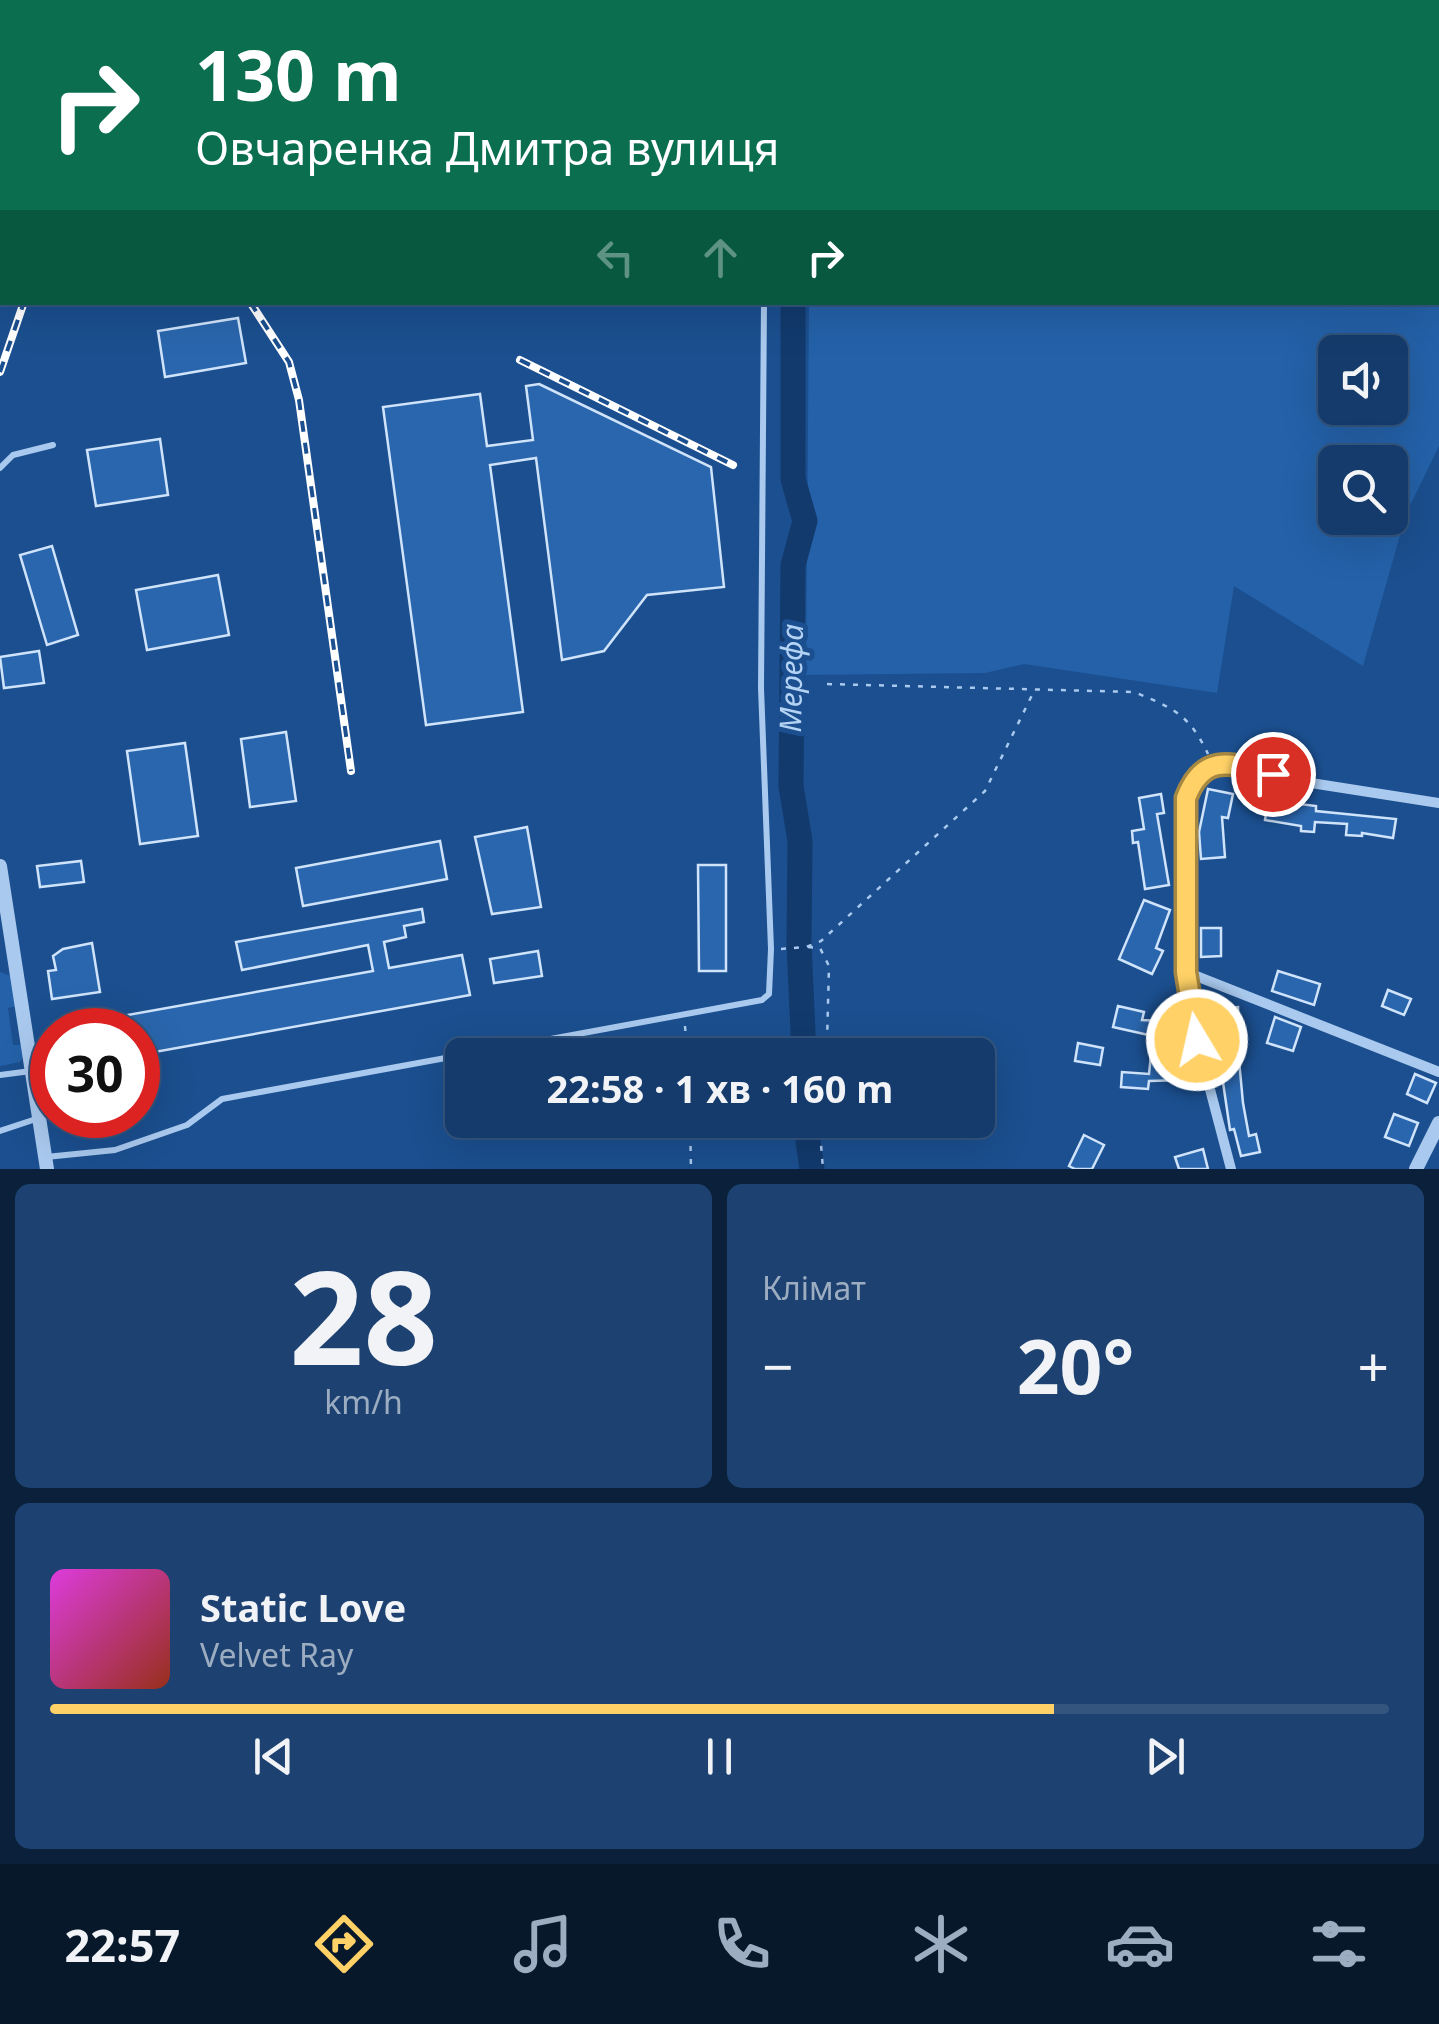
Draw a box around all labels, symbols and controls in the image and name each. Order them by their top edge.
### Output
text: 130 m [195,26,402,122]
icon: right [30,40,160,170]
text: Овчаренка Дмитра вулиця [195,117,779,178]
icon: left [588,230,643,285]
icon: ahead [693,230,748,285]
icon: right [798,230,853,285]
map controls [1318,335,1408,535]
button: sound [1318,335,1408,425]
button: search [1318,445,1408,535]
water label: Мерефа [769,623,812,733]
pin [1231,732,1316,817]
icon: arrive [1246,747,1301,802]
position arrow [1145,988,1249,1092]
speed limit sign: 30 [30,1008,160,1138]
text: 22:58 · 1 хв · 160 m [547,1062,893,1114]
text: 28 [289,1226,438,1403]
text: Клімат [762,1266,866,1309]
text: 20° [1017,1314,1134,1416]
text: − [762,1328,793,1403]
text: + [1358,1328,1389,1403]
text: km/h [324,1380,403,1423]
text: Static Love [200,1581,406,1633]
text: Velvet Ray [200,1633,353,1676]
icon: previous [246,1729,301,1784]
icon: pause [692,1729,747,1784]
icon: next [1138,1729,1193,1784]
icon: directions [309,1909,379,1979]
icon: music [508,1909,578,1979]
icon: phone [707,1909,777,1979]
icon: climate [906,1909,976,1979]
icon: car [1105,1909,1175,1979]
icon: filters [1304,1909,1374,1979]
text: 22:57 [65,1914,180,1975]

